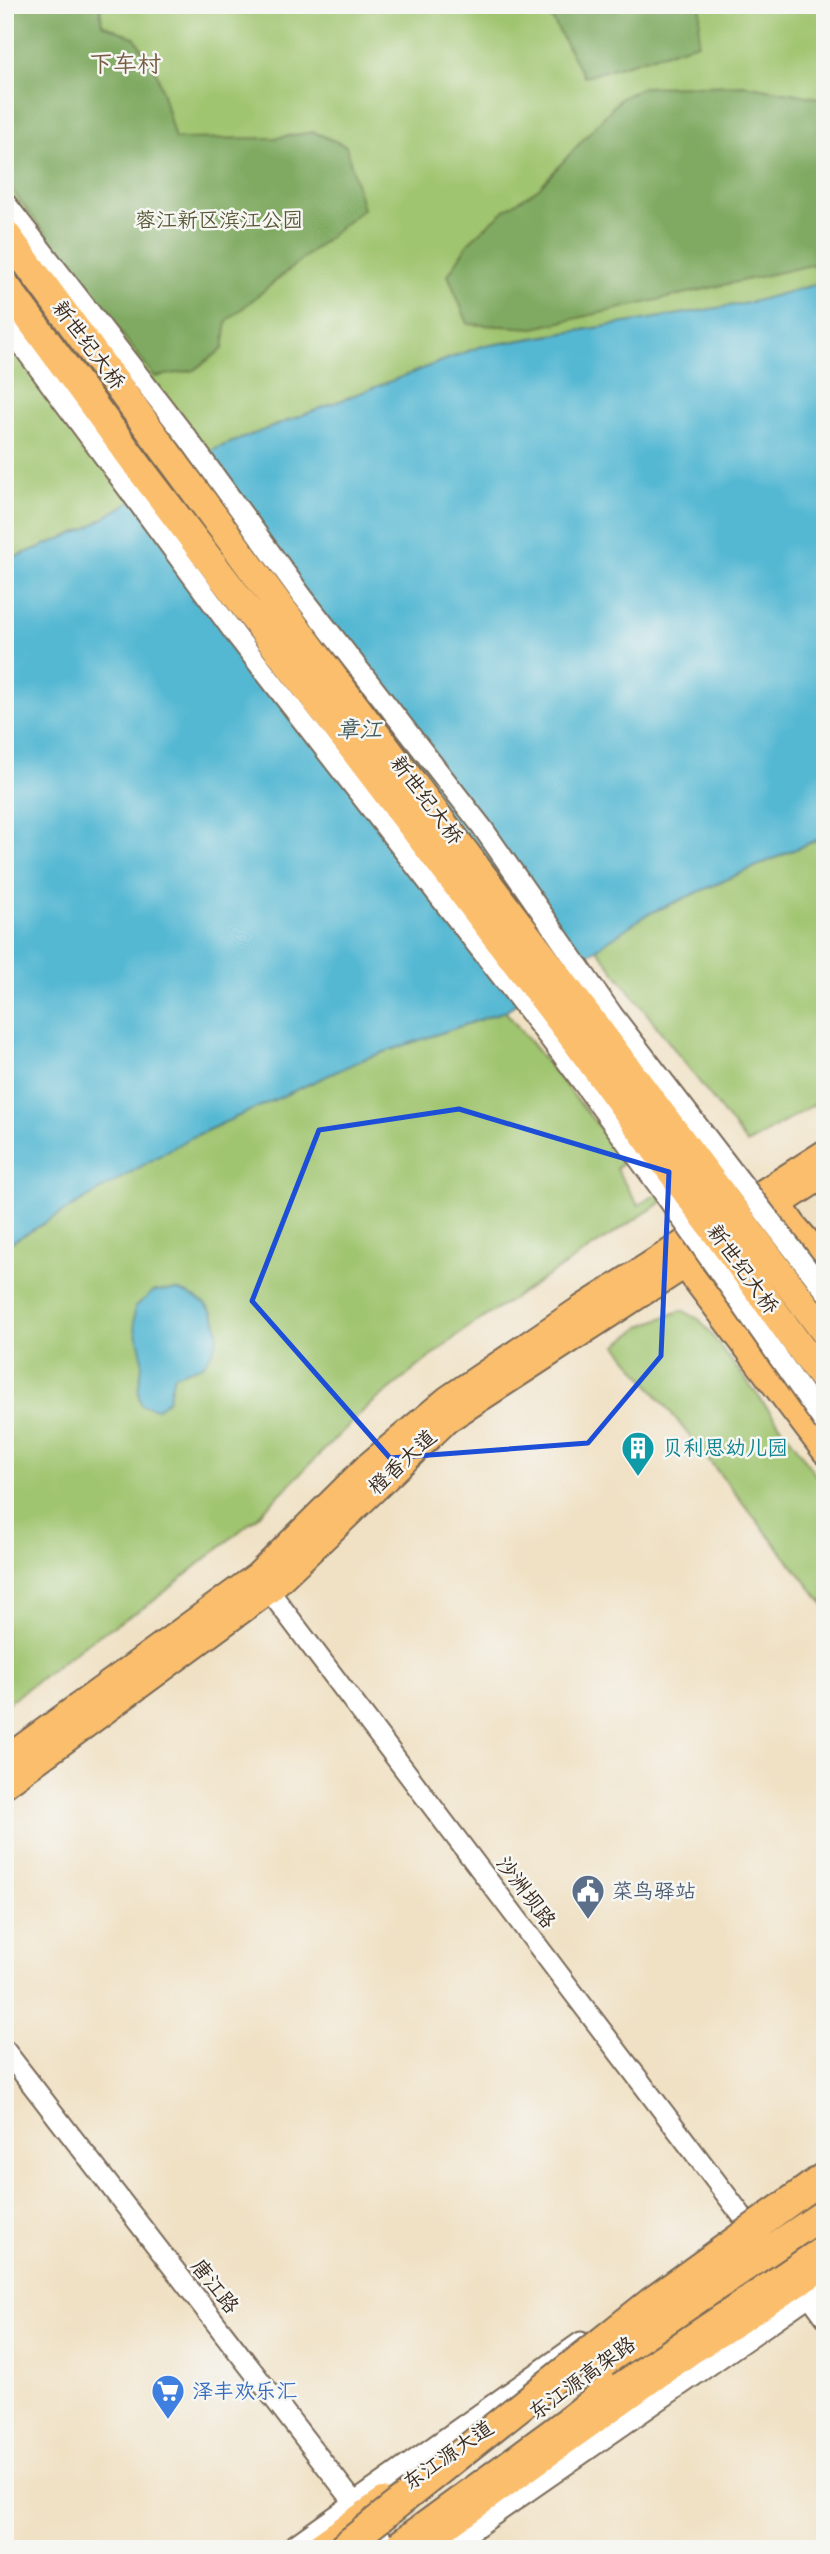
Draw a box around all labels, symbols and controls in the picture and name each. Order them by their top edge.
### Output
district label: 下车村 [89,48,161,80]
park label: 蓉江新区滨江公园 [135,206,303,234]
street label: 新世纪大桥 [46,295,132,395]
water label: 章江 [336,714,383,744]
street label: 新世纪大桥 [384,750,470,850]
street label: 新世纪大桥 [701,1218,785,1320]
street label: 橙香大道 [362,1423,442,1501]
building icon: 贝利思幼儿园 [619,1429,657,1478]
place label: 贝利思幼儿园 [662,1434,788,1462]
street label: 沙洲坝路 [490,1850,562,1934]
public building icon: 菜鸟驿站 [569,1872,607,1921]
place label: 菜鸟驿站 [612,1877,696,1905]
street label: 唐江路 [185,2253,245,2319]
street label: 东江源高架路 [523,2330,641,2426]
supermarket icon: 泽丰欢乐汇 [149,2372,187,2421]
place label: 泽丰欢乐汇 [192,2377,297,2405]
street label: 东江源大道 [397,2413,499,2497]

